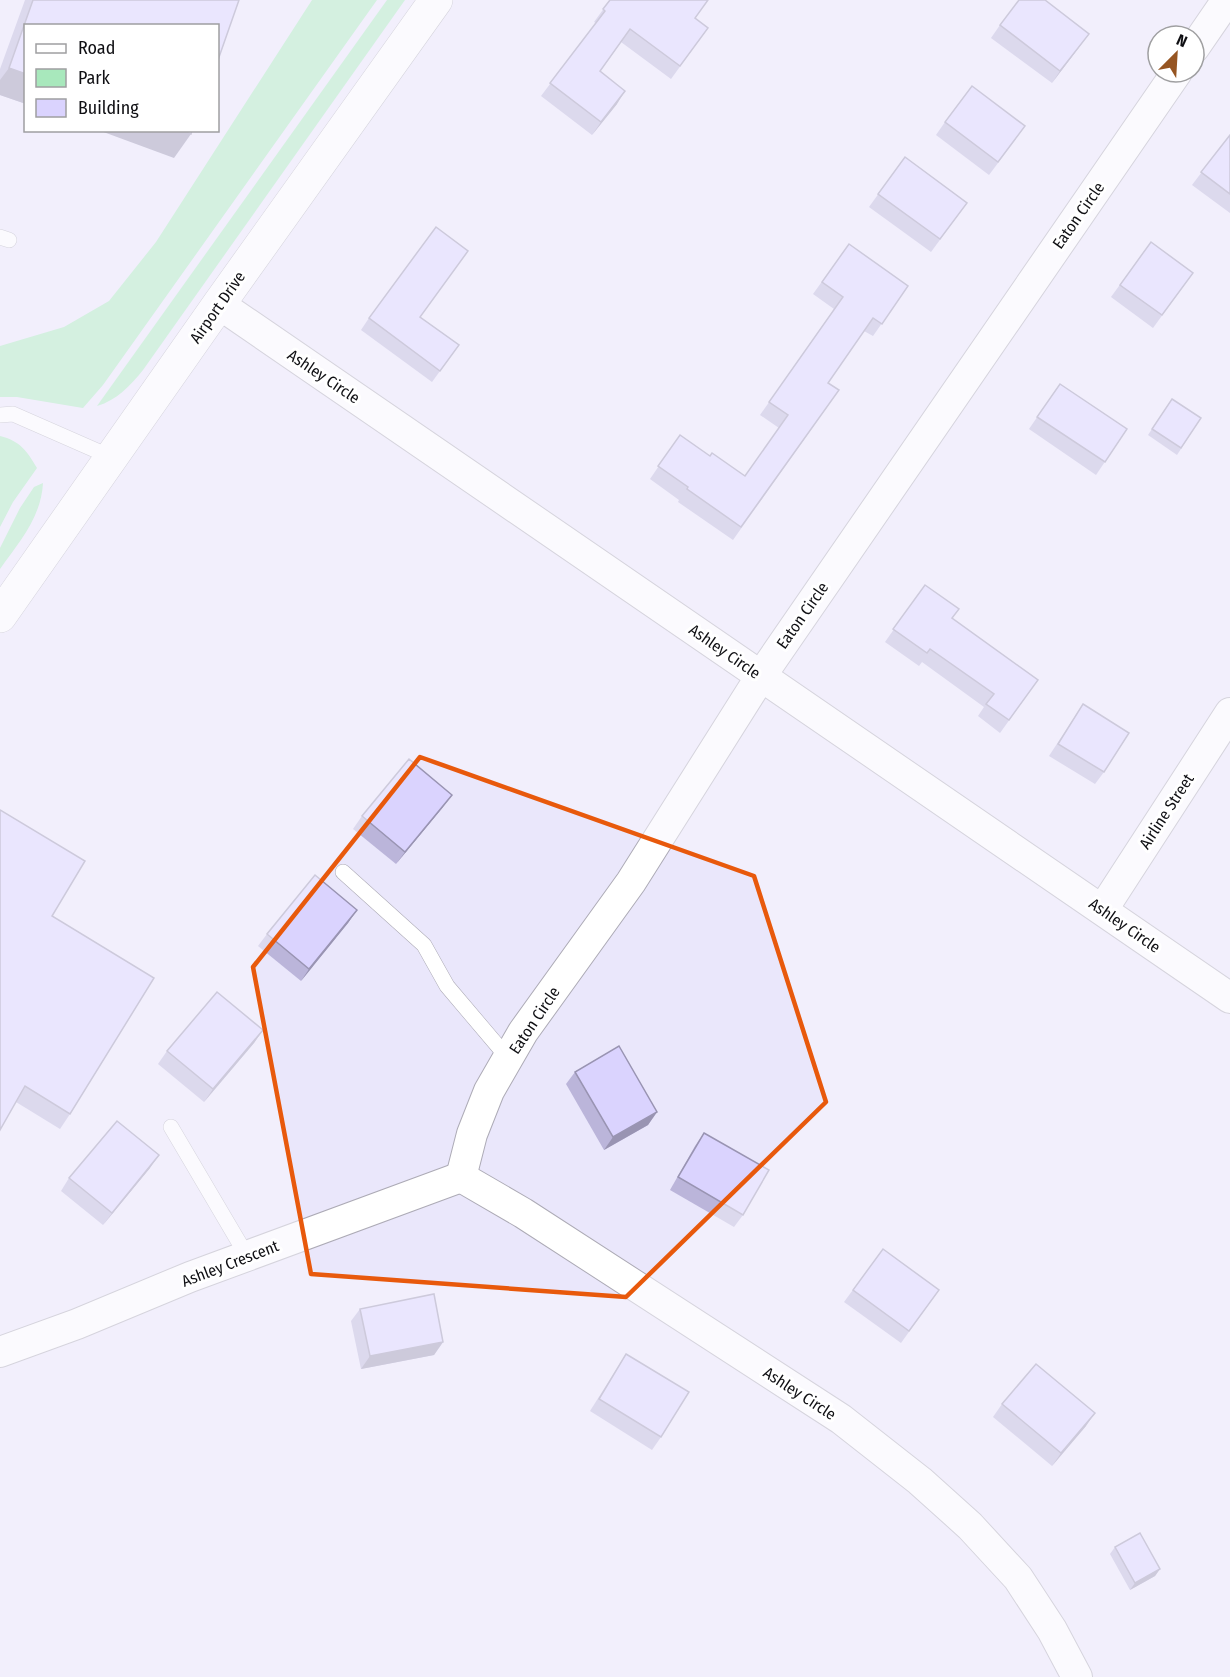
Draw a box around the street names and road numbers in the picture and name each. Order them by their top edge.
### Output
street label: Eaton Circle [1049,178,1108,252]
street label: Airport Drive [186,268,249,347]
street label: Ashley Circle [284,345,363,407]
street label: Eaton Circle [773,578,832,652]
street label: Ashley Circle [685,620,764,683]
street label: Airline Street [1135,770,1198,852]
street label: Ashley Circle [1085,894,1164,957]
street label: Eaton Circle [505,983,564,1057]
street label: Ashley Crescent [179,1236,282,1291]
street label: Ashley Circle [760,1363,840,1424]

